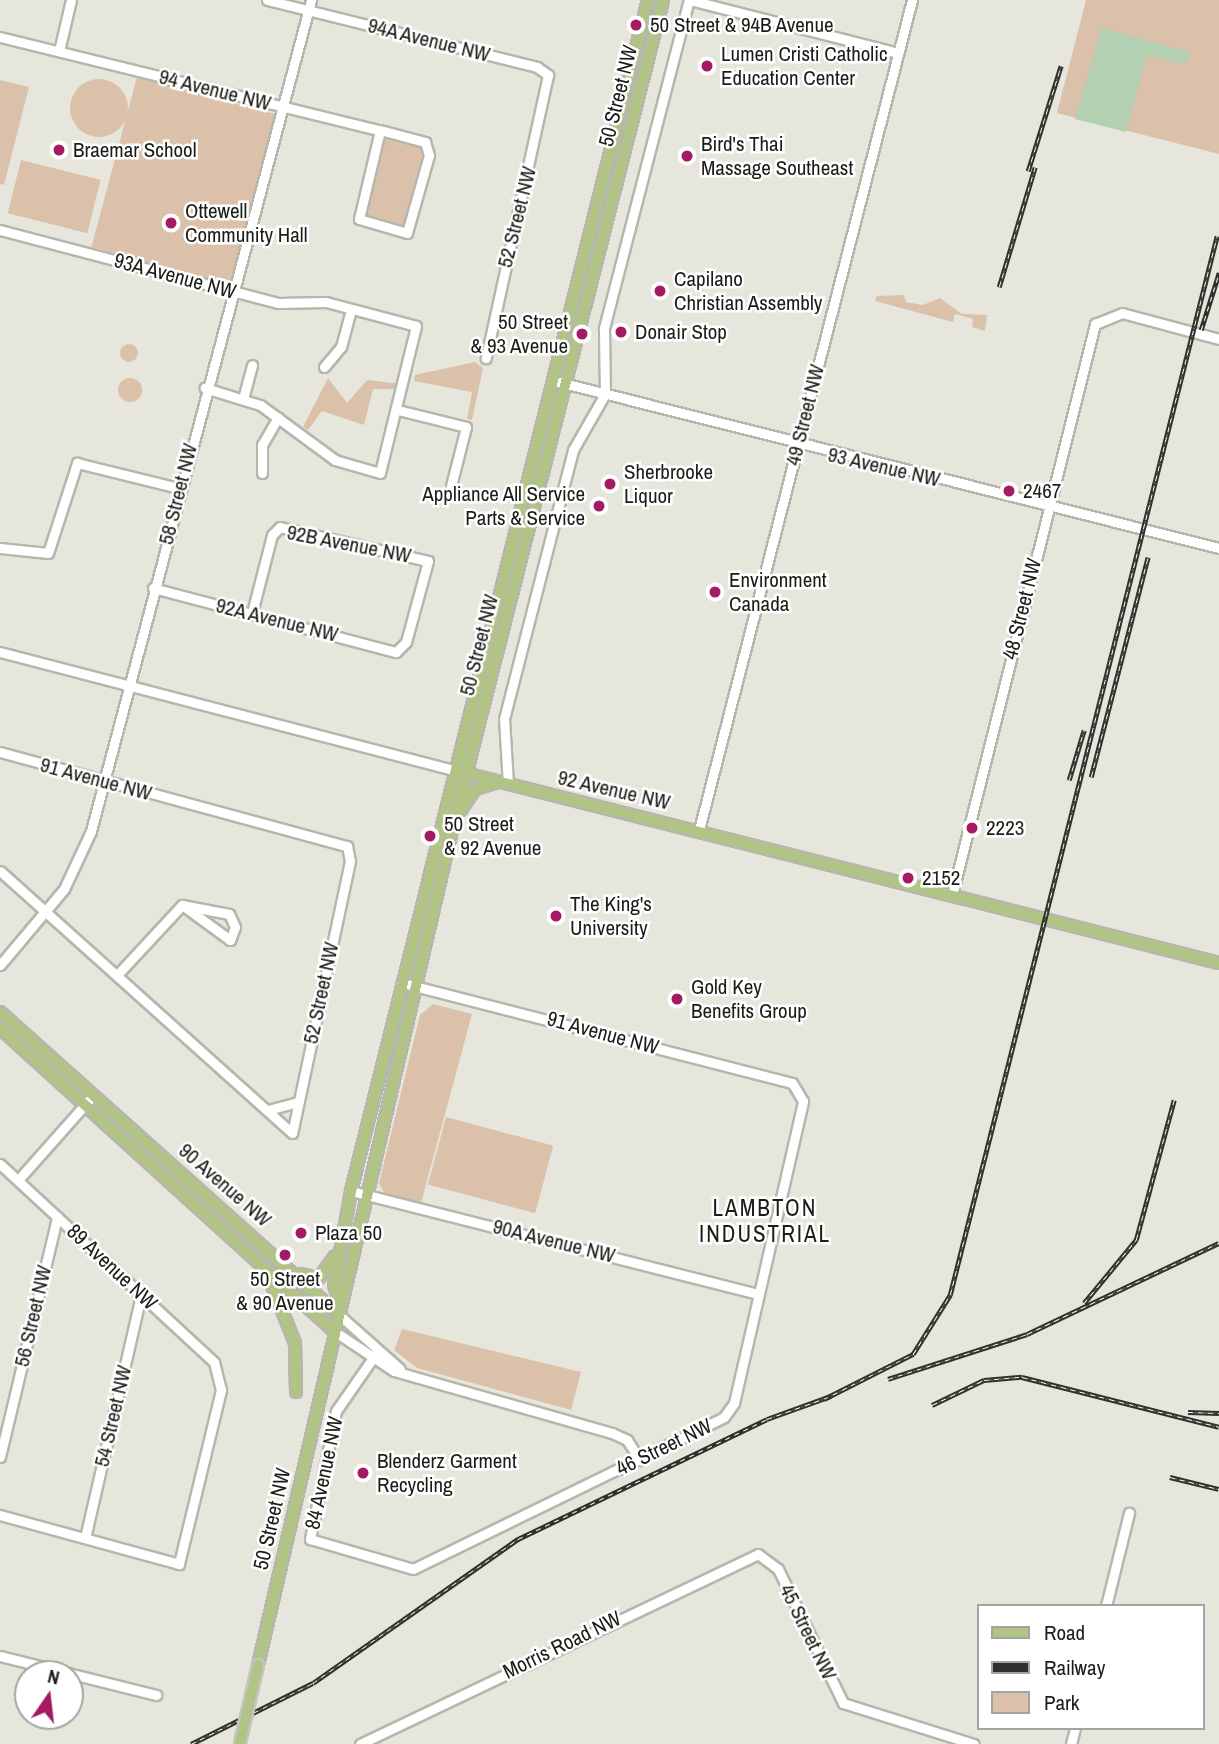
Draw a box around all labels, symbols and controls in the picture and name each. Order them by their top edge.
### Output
street label: 94A Avenue NW [364,12,494,68]
place label: 50 Street & 94B Avenue [650,12,834,38]
marker: 50 Street & 94B Avenue [628,17,644,33]
place label: Lumen Cristi Catholic Education Center [721,41,888,91]
street label: 50 Street NW [593,43,643,149]
marker: Lumen Cristi Catholic Education Center [699,58,715,74]
street label: 94 Avenue NW [156,64,274,116]
place label: Bird's Thai Massage Southeast [701,131,853,181]
place label: Braemar School [73,137,196,163]
marker: Braemar School [51,142,67,158]
marker: Bird's Thai Massage Southeast [679,148,695,164]
street label: 52 Street NW [492,164,542,270]
place label: Ottewell Community Hall [185,198,307,248]
marker: Ottewell Community Hall [163,215,179,231]
street label: 93A Avenue NW [110,247,240,305]
place label: Capilano Christian Assembly [674,266,823,316]
marker: Capilano Christian Assembly [652,283,668,299]
place label: 50 Street & 93 Avenue [470,309,568,359]
place label: Donair Stop [635,319,727,345]
marker: Donair Stop [613,324,629,340]
marker: 50 Street & 93 Avenue [574,326,590,342]
street label: 49 Street NW [780,362,830,468]
street label: 58 Street NW [153,441,203,547]
street label: 93 Avenue NW [825,442,943,492]
place label: Sherbrooke Liquor [624,459,713,509]
marker: Sherbrooke Liquor [602,476,618,492]
place label: 2467 [1023,478,1061,504]
place label: Appliance All Service Parts & Service [421,481,585,531]
marker: 2467 [1001,483,1017,499]
marker: Appliance All Service Parts & Service [591,498,607,514]
street label: 92B Avenue NW [284,520,414,568]
street label: 48 Street NW [997,556,1047,662]
place label: Environment Canada [729,567,827,617]
marker: Environment Canada [707,584,723,600]
street label: 92A Avenue NW [212,592,342,648]
street label: 50 Street NW [454,592,504,698]
street label: 91 Avenue NW [37,752,155,806]
street label: 92 Avenue NW [555,765,673,815]
place label: 50 Street & 92 Avenue [444,811,542,861]
place label: 2223 [986,815,1024,841]
marker: 2223 [964,820,980,836]
marker: 50 Street & 92 Avenue [422,828,438,844]
place label: 2152 [922,865,960,891]
marker: 2152 [900,870,916,886]
place label: The King's University [570,891,652,941]
marker: The King's University [548,908,564,924]
street label: 52 Street NW [298,940,344,1046]
place label: Gold Key Benefits Group [691,974,807,1024]
marker: Gold Key Benefits Group [669,991,685,1007]
street label: 91 Avenue NW [544,1006,662,1060]
street label: 90 Avenue NW [173,1138,277,1232]
district label: LAMBTON INDUSTRIAL [700,1194,830,1248]
street label: 90A Avenue NW [489,1213,619,1269]
street label: 89 Avenue NW [61,1218,163,1316]
place label: Plaza 50 [315,1220,382,1246]
marker: Plaza 50 [293,1225,309,1241]
marker: 50 Street & 90 Avenue [277,1247,293,1263]
street label: 56 Street NW [9,1263,57,1369]
place label: 50 Street & 90 Avenue [236,1266,334,1316]
street label: 54 Street NW [89,1363,137,1469]
street label: 46 Street NW [612,1413,716,1481]
street label: 84 Avenue NW [300,1414,348,1532]
place label: Blenderz Garment Recycling [377,1448,517,1498]
marker: Blenderz Garment Recycling [355,1465,371,1481]
street label: 50 Street NW [248,1466,296,1572]
street label: 45 Street NW [774,1580,842,1684]
legend [978,1604,1205,1730]
street label: Morris Road NW [499,1606,625,1684]
text: Road [1044,1618,1085,1647]
text: Railway [1044,1653,1105,1682]
north arrow [14,1660,84,1730]
text: N [45,1663,62,1691]
text: Park [1044,1688,1079,1717]

